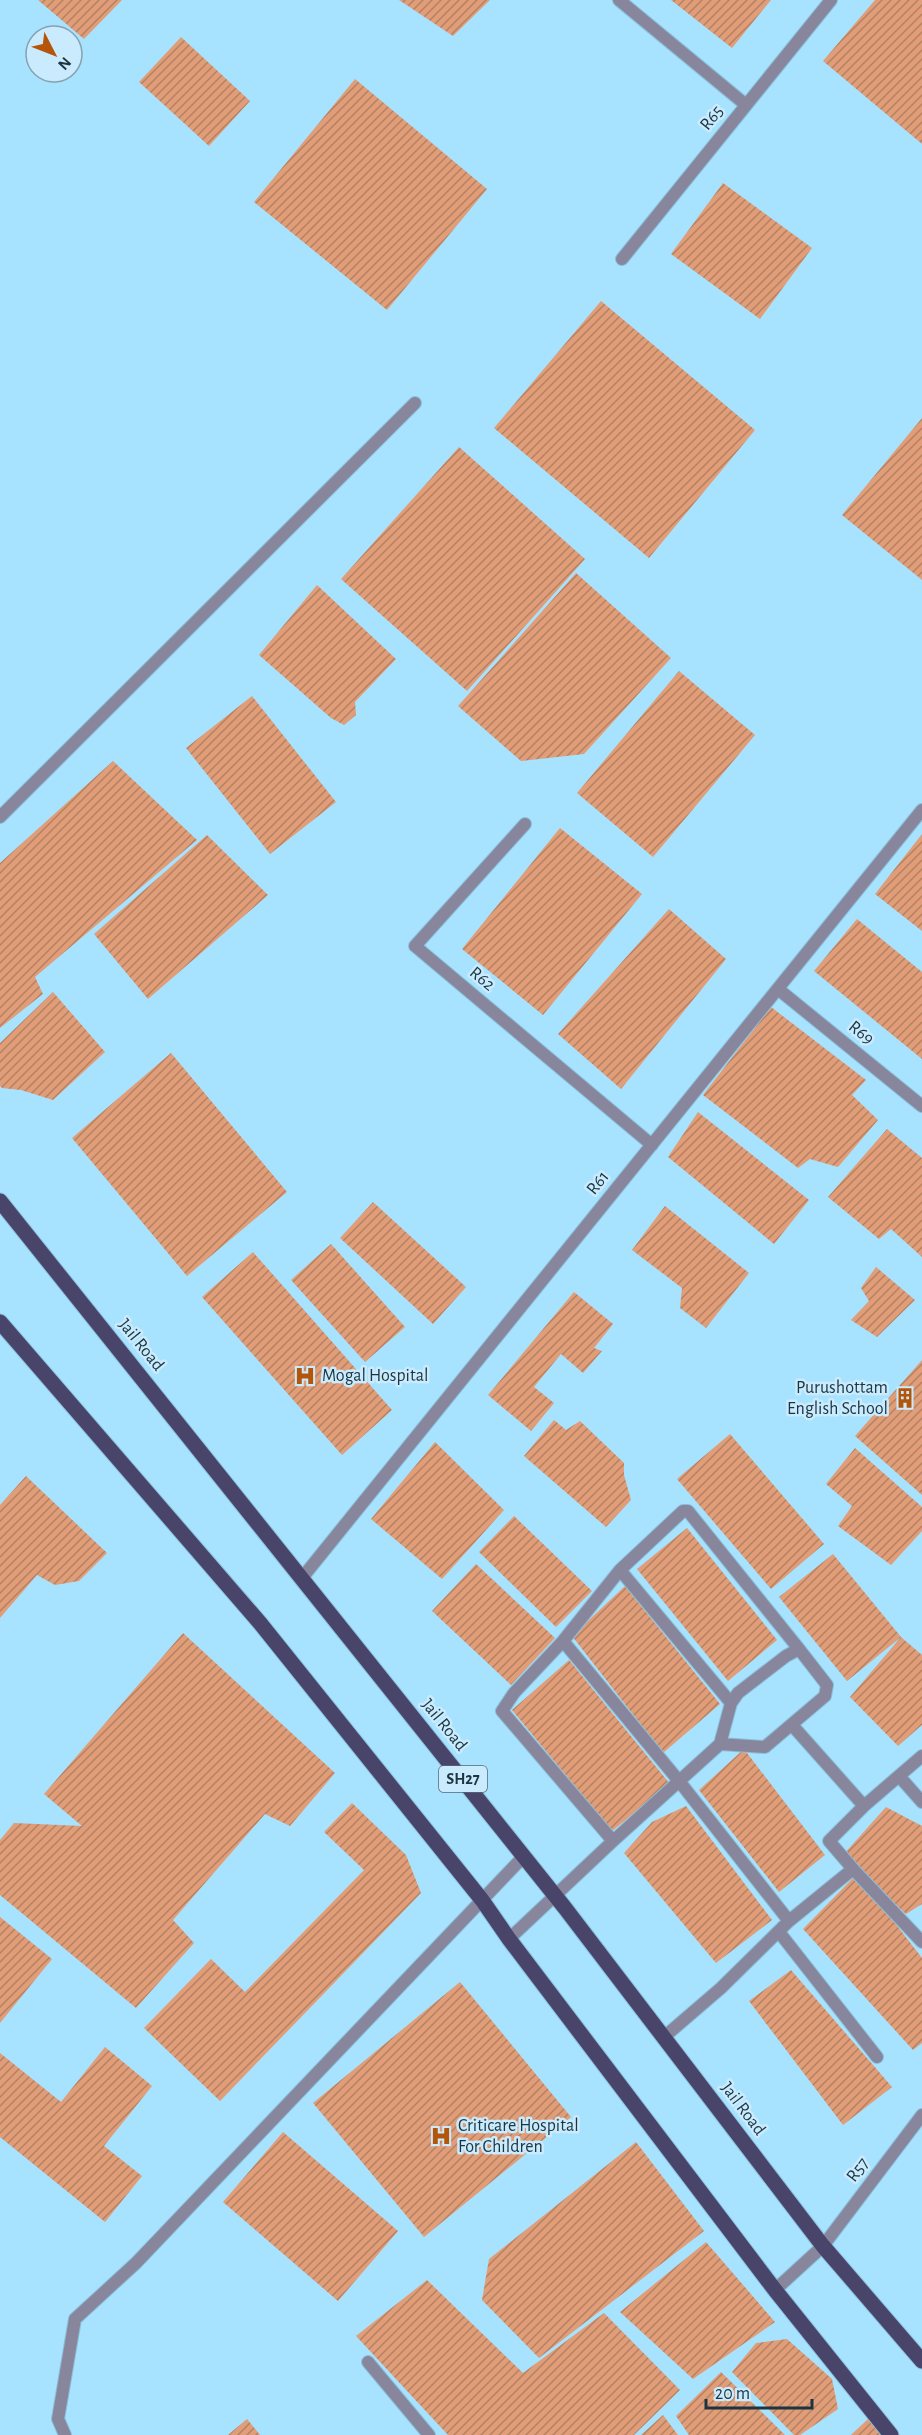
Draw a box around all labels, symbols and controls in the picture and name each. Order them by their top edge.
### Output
north arrow [24,24,84,84]
text: N [55,54,74,73]
street label: R65 [697,102,727,134]
street label: R62 [466,964,498,994]
street label: R69 [845,1018,877,1048]
street label: R61 [583,1168,613,1198]
street label: Jail Road [115,1316,167,1374]
hospital icon: Mogal Hospital [293,1364,317,1388]
place label: Mogal Hospital [322,1367,428,1385]
place label: Purushottam English School [787,1379,888,1418]
building icon: Purushottam English School [893,1386,917,1410]
street label: Jail Road [418,1696,470,1754]
road number: SH27 [439,1766,487,1792]
street label: Jail Road [717,2079,769,2139]
place label: Criticare Hospital For Children [458,2117,579,2156]
hospital icon: Criticare Hospital For Children [429,2124,453,2148]
street label: R57 [843,2155,873,2185]
scale bar [706,2372,812,2410]
text: 20 m [715,2385,750,2403]

